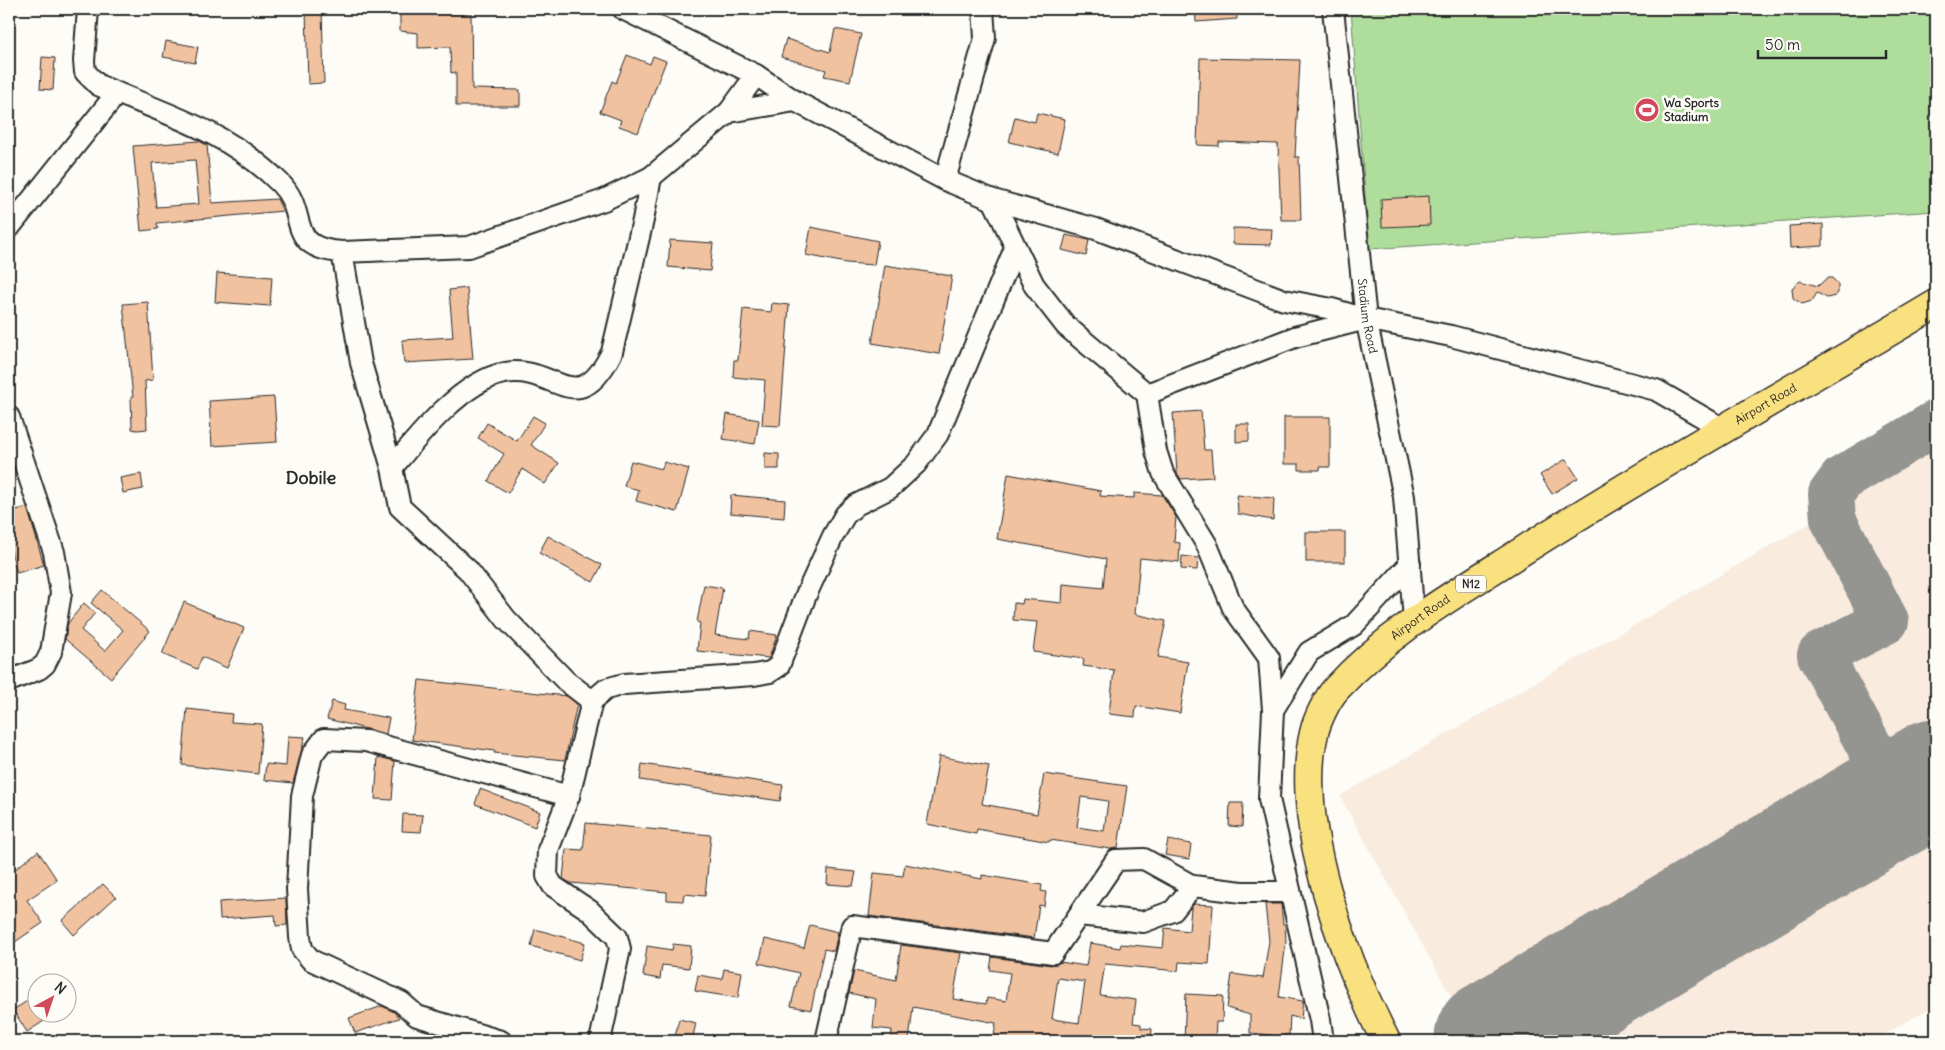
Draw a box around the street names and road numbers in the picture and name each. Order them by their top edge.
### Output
street label: Stadium Road [1355,278,1381,355]
street label: Airport Road [1732,380,1799,428]
road number: N12 [1456,576,1486,592]
street label: Airport Road [1387,591,1452,643]

